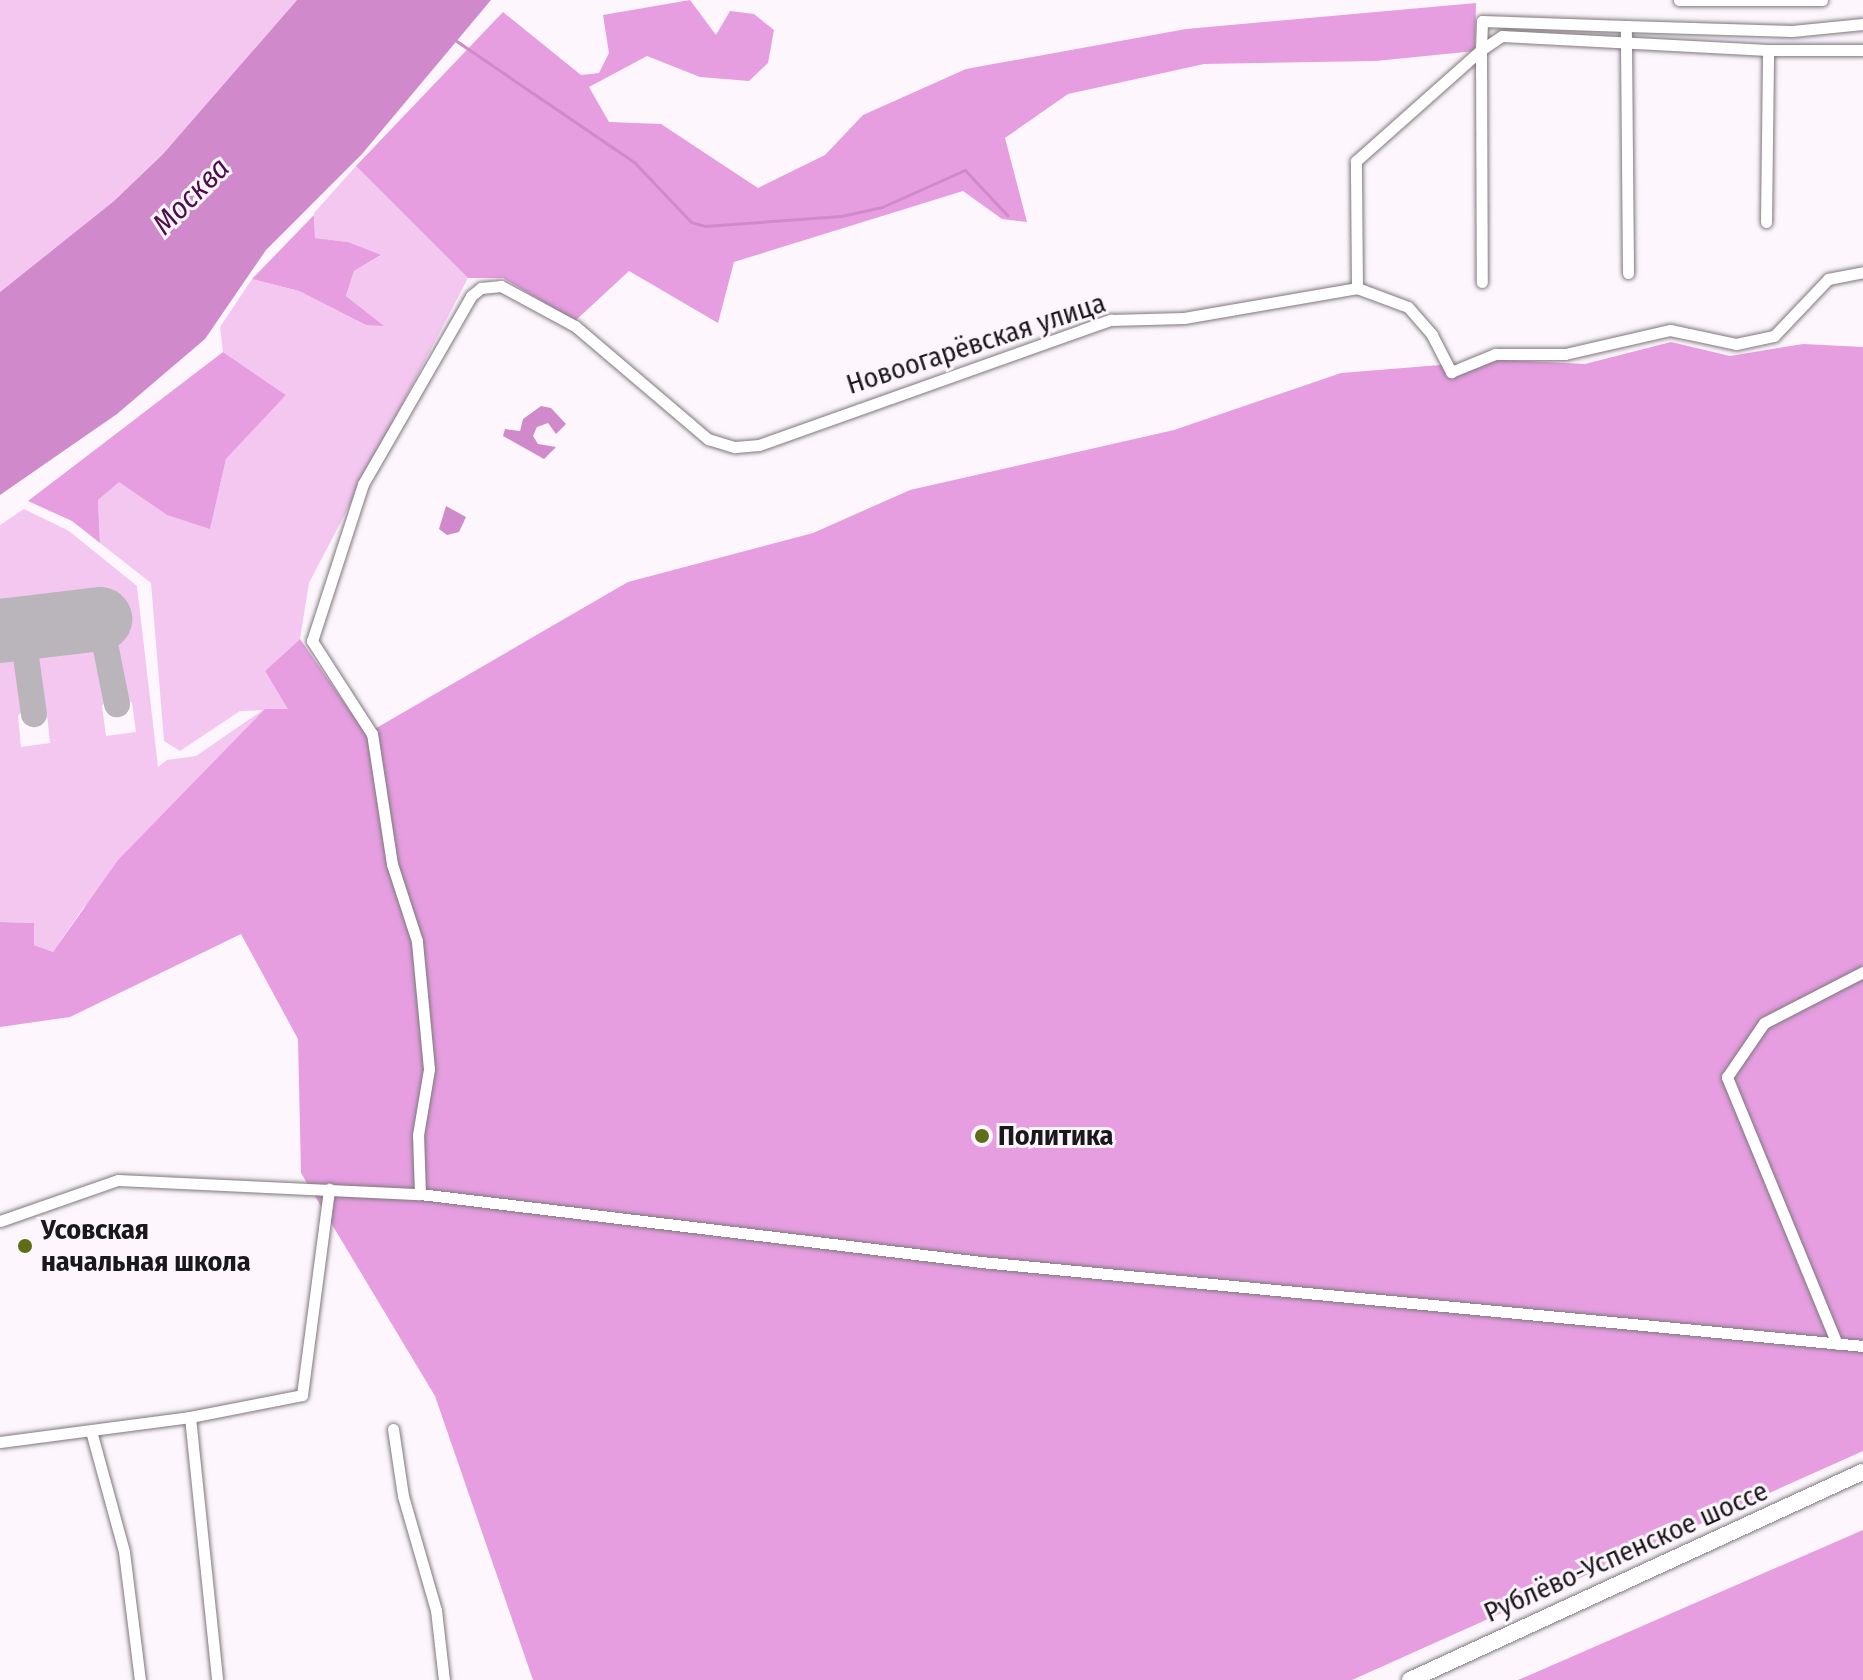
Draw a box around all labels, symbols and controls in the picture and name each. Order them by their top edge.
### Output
water label: Москва [145,150,237,242]
street label: Новоогарёвская улица [842,286,1110,402]
place label: Политика [998,1119,1113,1153]
marker: Политика [973,1127,991,1145]
place label: Усовская начальная школа [41,1213,251,1279]
marker: Усовская начальная школа [16,1237,34,1255]
street label: Рублёво-Успенское шоссе [1479,1474,1773,1630]

